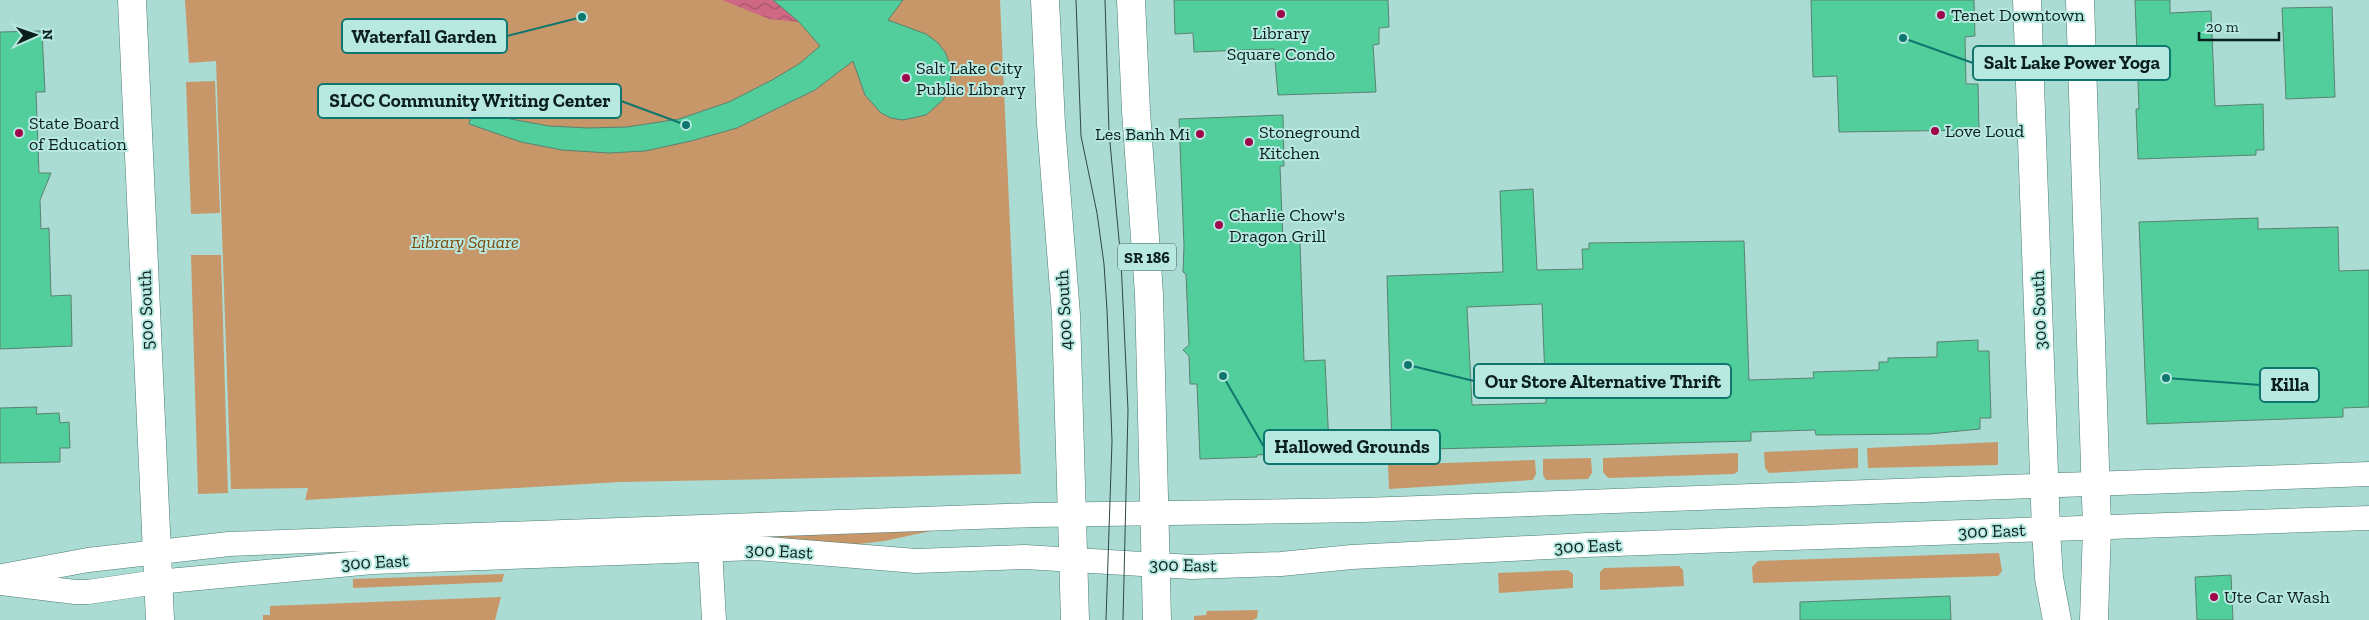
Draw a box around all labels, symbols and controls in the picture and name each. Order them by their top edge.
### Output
place label: Tenet Downtown [1951,4,2085,26]
marker: Library Square Condo [1275,8,1287,20]
marker: Tenet Downtown [1935,9,1947,21]
north arrow [10,10,60,60]
scale bar [2199,10,2279,42]
text: 20 m [2206,18,2239,36]
callout: Waterfall Garden [342,19,507,53]
place label: Library Square Condo [1227,22,1335,65]
text: Waterfall Garden [351,25,497,48]
text: N [39,29,56,41]
callout: Salt Lake Power Yoga [1973,46,2170,80]
text: Salt Lake Power Yoga [1984,51,2161,74]
place label: Salt Lake City Public Library [916,57,1027,100]
marker: Salt Lake City Public Library [900,72,912,84]
callout: SLCC Community Writing Center [318,84,621,118]
text: SLCC Community Writing Center [329,89,611,112]
place label: State Board of Education [29,112,128,155]
place label: Love Loud [1945,120,2024,142]
place label: Stoneground Kitchen [1259,121,1360,164]
place label: Les Banh Mi [1095,123,1190,145]
marker: Love Loud [1929,125,1941,137]
marker: State Board of Education [13,127,25,139]
marker: Les Banh Mi [1194,128,1206,140]
marker: Stoneground Kitchen [1243,136,1255,148]
place label: Charlie Chow's Dragon Grill [1229,204,1345,247]
marker: Charlie Chow's Dragon Grill [1213,219,1225,231]
park label: Library Square [411,231,519,253]
road number: SR 186 [1118,243,1176,270]
street label: 400 South [1051,269,1077,351]
street label: 500 South [134,270,158,350]
street label: 300 South [2027,270,2051,350]
callout: Our Store Alternative Thrift [1474,364,1731,398]
callout: Killa [2260,368,2319,402]
text: Our Store Alternative Thrift [1485,370,1722,393]
text: Killa [2271,373,2310,396]
callout: Hallowed Grounds [1264,430,1440,464]
text: Hallowed Grounds [1274,435,1430,458]
street label: 300 East [1958,519,2026,543]
street label: 300 East [1554,534,1622,558]
street label: 300 East [745,538,814,564]
street label: 300 East [341,549,410,575]
street label: 300 East [1149,553,1217,577]
place label: Ute Car Wash [2224,586,2330,608]
marker: Ute Car Wash [2208,591,2220,603]

